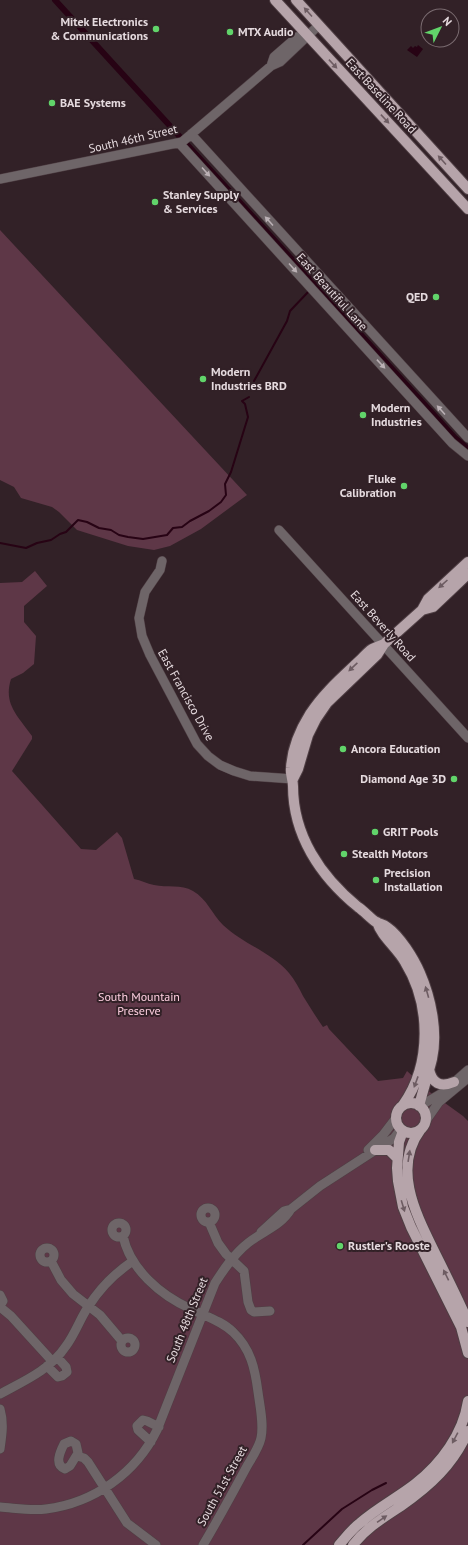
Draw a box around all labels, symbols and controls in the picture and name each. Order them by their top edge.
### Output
one-way arrow [303,7,312,18]
north arrow [420,8,460,48]
place label: Mitek Electronics & Communications [50,14,148,43]
text: N [440,14,455,29]
marker: Mitek Electronics & Communications [151,24,161,34]
place label: MTX Audio [238,24,294,39]
marker: MTX Audio [225,27,235,37]
street label: East Baseline Road [343,55,420,136]
one-way arrow [328,59,338,69]
place label: BAE Systems [60,95,126,110]
marker: BAE Systems [47,98,57,108]
one-way arrow [380,114,389,124]
street label: South 46th Street [87,121,179,156]
one-way arrow [438,156,447,165]
one-way arrow [201,167,210,177]
place label: Stanley Supply & Services [163,187,239,216]
marker: Stanley Supply & Services [150,197,160,207]
one-way arrow [264,215,273,226]
street label: East Beautiful Lane [294,250,371,334]
one-way arrow [288,263,298,273]
place label: QED [406,289,428,304]
marker: QED [431,292,441,302]
one-way arrow [376,359,386,369]
place label: Modern Industries BRD [211,364,287,393]
marker: Modern Industries BRD [198,374,208,384]
place label: Modern Industries [371,400,422,429]
one-way arrow [437,405,446,415]
marker: Modern Industries [358,410,368,420]
place label: Fluke Calibration [340,471,396,500]
marker: Fluke Calibration [399,481,409,491]
one-way arrow [438,580,449,589]
street label: East Beverly Road [347,587,419,664]
street label: East Francisco Drive [155,646,218,743]
one-way arrow [348,662,358,672]
place label: Ancora Education [351,741,440,756]
marker: Ancora Education [338,744,348,754]
place label: Diamond Age 3D [360,771,446,786]
marker: Diamond Age 3D [449,774,459,784]
place label: GRIT Pools [383,824,438,839]
marker: GRIT Pools [370,827,380,837]
place label: Stealth Motors [352,846,428,861]
marker: Stealth Motors [339,849,349,859]
place label: Precision Installation [384,865,443,894]
marker: Precision Installation [371,875,381,885]
one-way arrow [424,986,430,998]
park label: South Mountain Preserve [98,989,180,1018]
one-way arrow [412,1076,418,1088]
one-way arrow [406,1150,412,1162]
one-way arrow [400,1200,406,1212]
place label: Rustler's Rooste [348,1238,430,1253]
marker: Rustler's Rooste [335,1241,345,1251]
one-way arrow [443,1269,449,1280]
street label: South 48th Street [163,1275,210,1365]
one-way arrow [451,1432,458,1444]
street label: South 51st Street [193,1443,250,1528]
one-way arrow [376,1515,387,1523]

